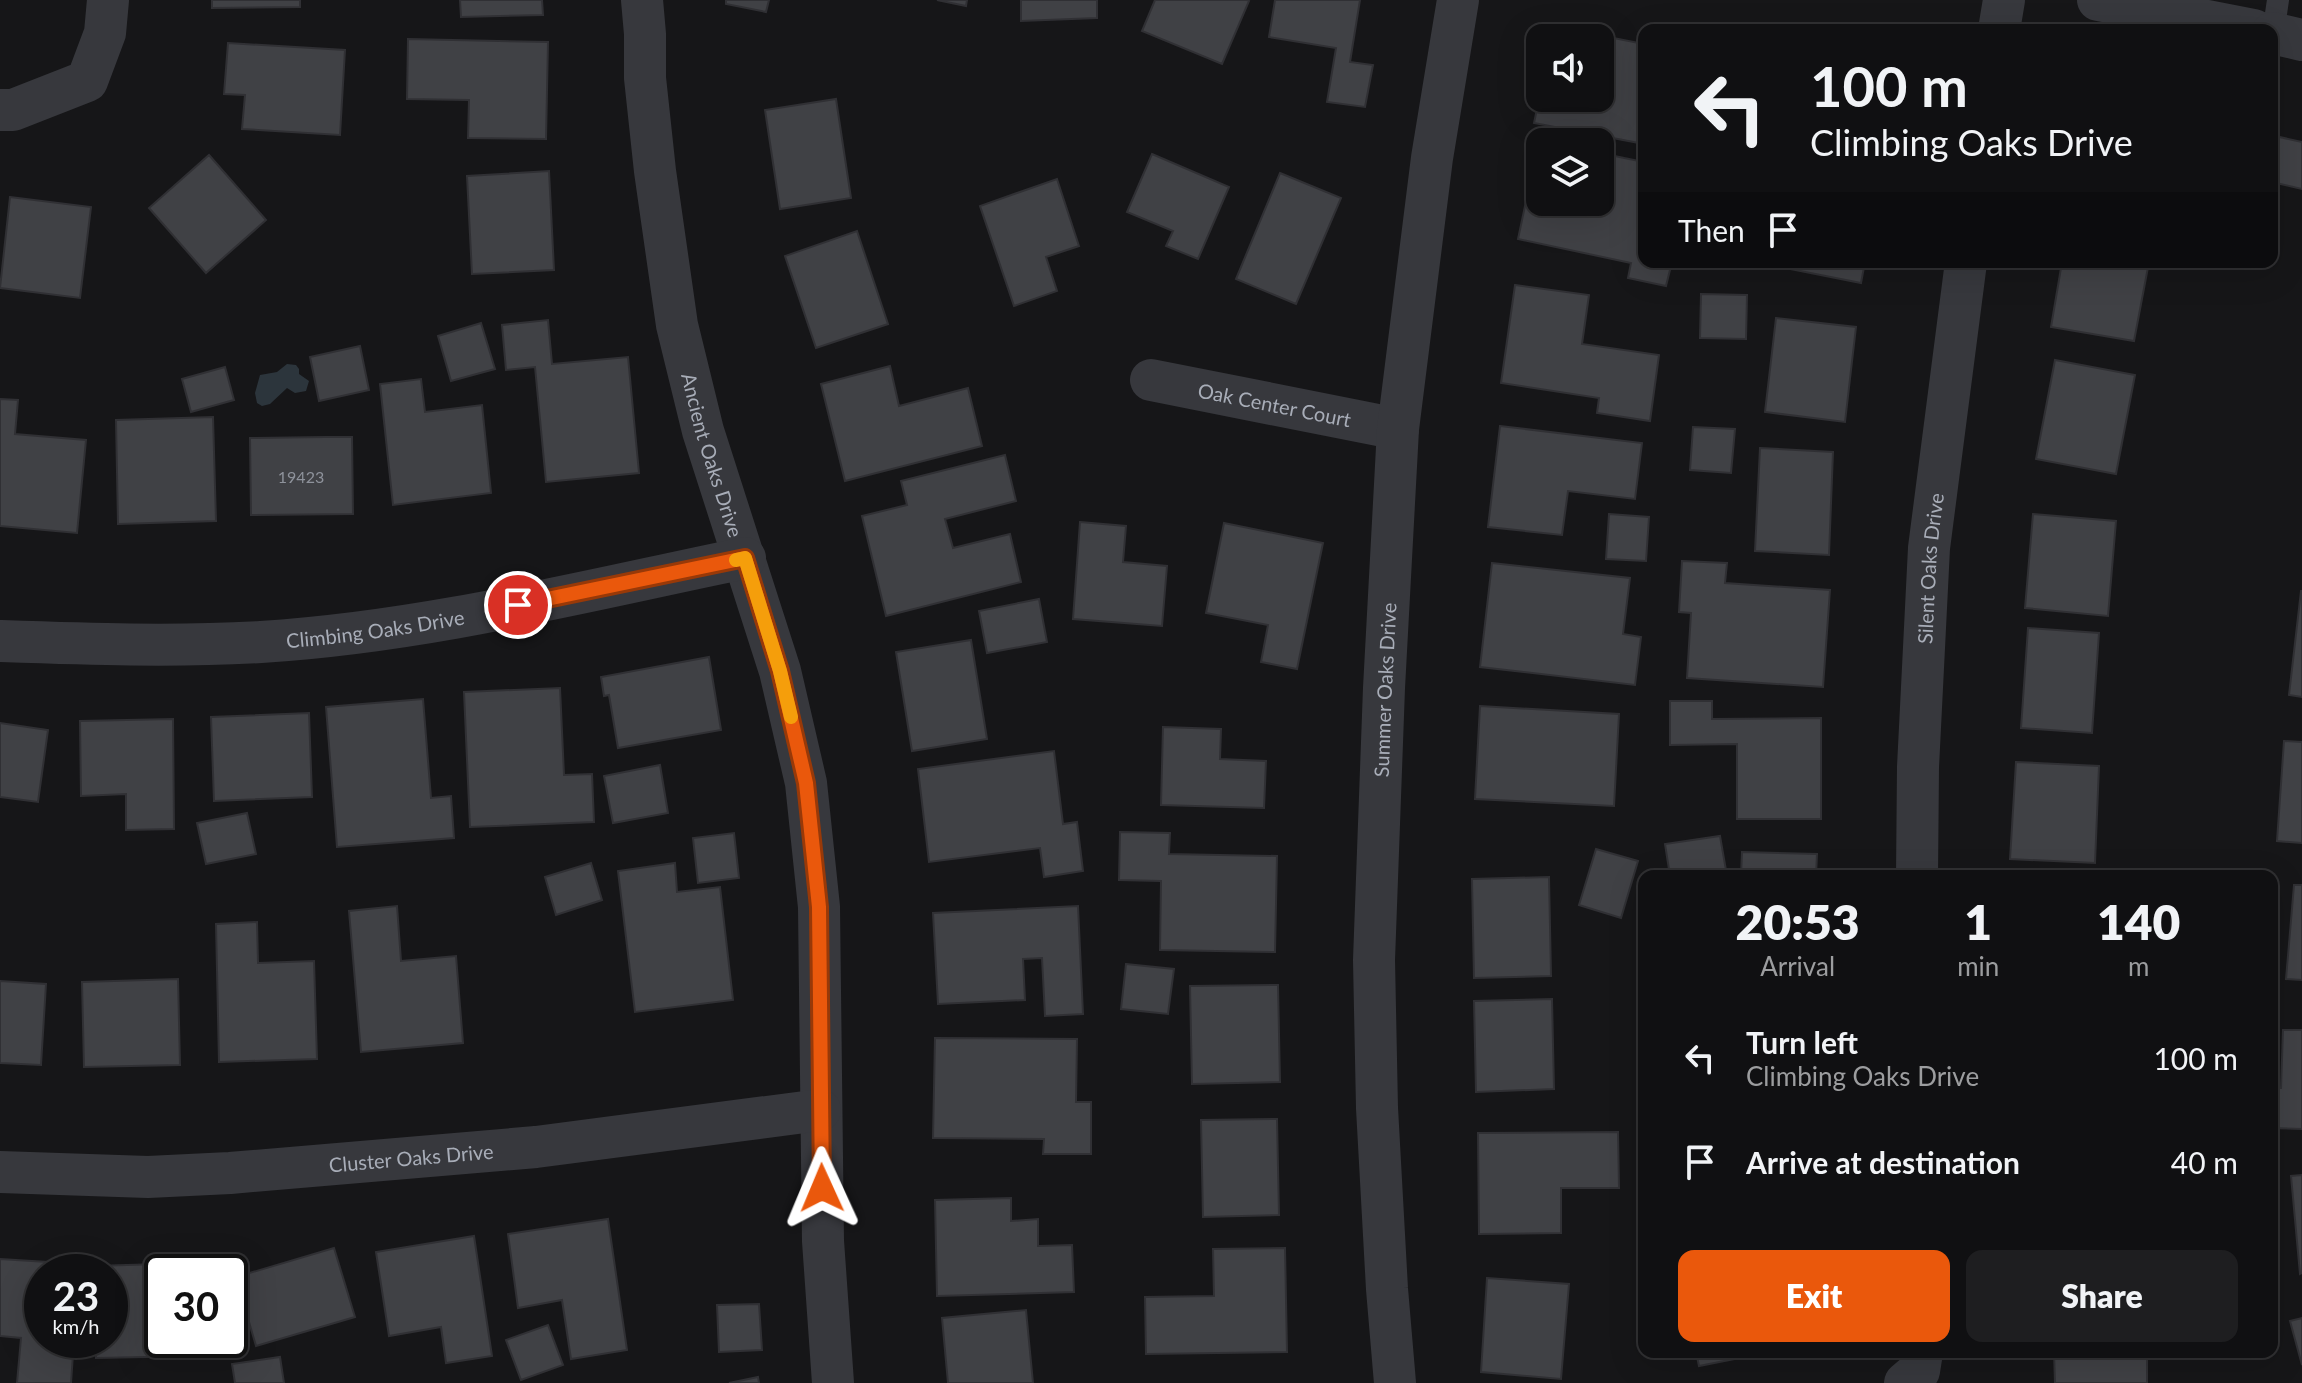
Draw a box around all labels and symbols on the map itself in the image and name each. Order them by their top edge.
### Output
street label: Ancient Oaks Drive [677,370,748,540]
street label: Oak Center Court [1196,378,1353,431]
house number: 19423 [278,467,324,486]
street label: Silent Oaks Drive [1912,491,1948,645]
pin [484,571,552,639]
street label: Summer Oaks Drive [1369,602,1401,778]
street label: Climbing Oaks Drive [285,604,466,652]
street label: Cluster Oaks Drive [328,1139,494,1177]
position arrow [780,1146,864,1230]
speed limit sign: 30 [144,1254,248,1358]

